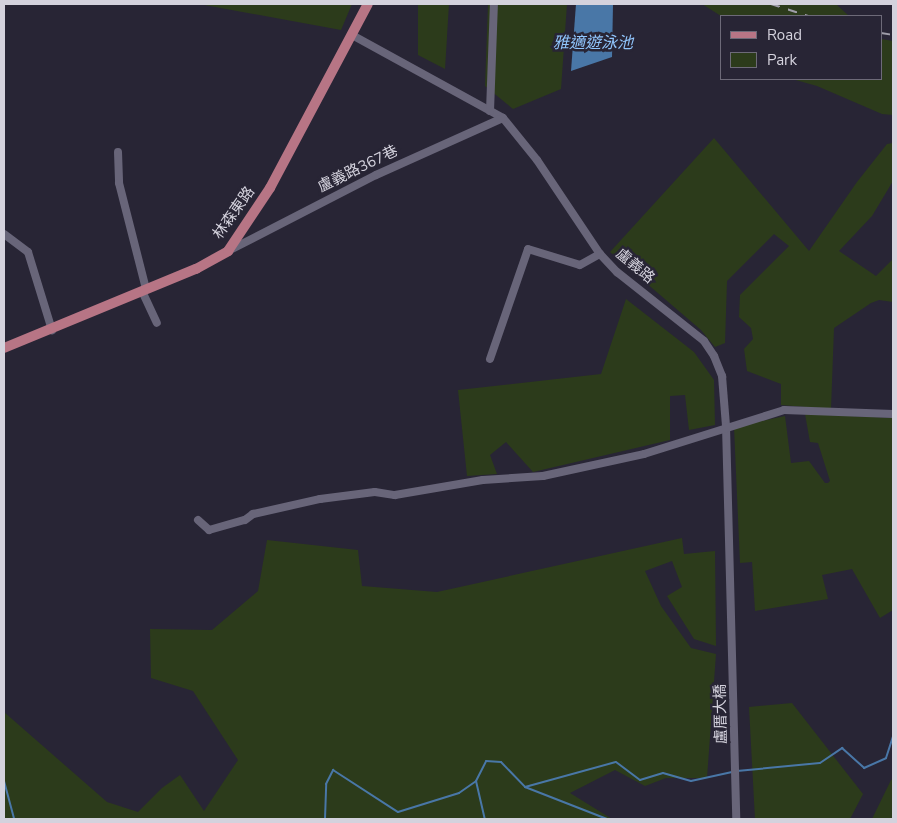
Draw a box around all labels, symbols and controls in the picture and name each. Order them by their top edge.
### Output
legend [720,15,882,80]
text: Road [767,25,802,45]
water label: 雅適遊泳池 [553,33,633,53]
text: Park [767,50,797,70]
street label: 盧義路367巷 [315,142,401,196]
street label: 林森東路 [209,183,259,243]
street label: 盧義路 [612,245,658,287]
street label: 盧厝大橋 [711,684,731,744]

